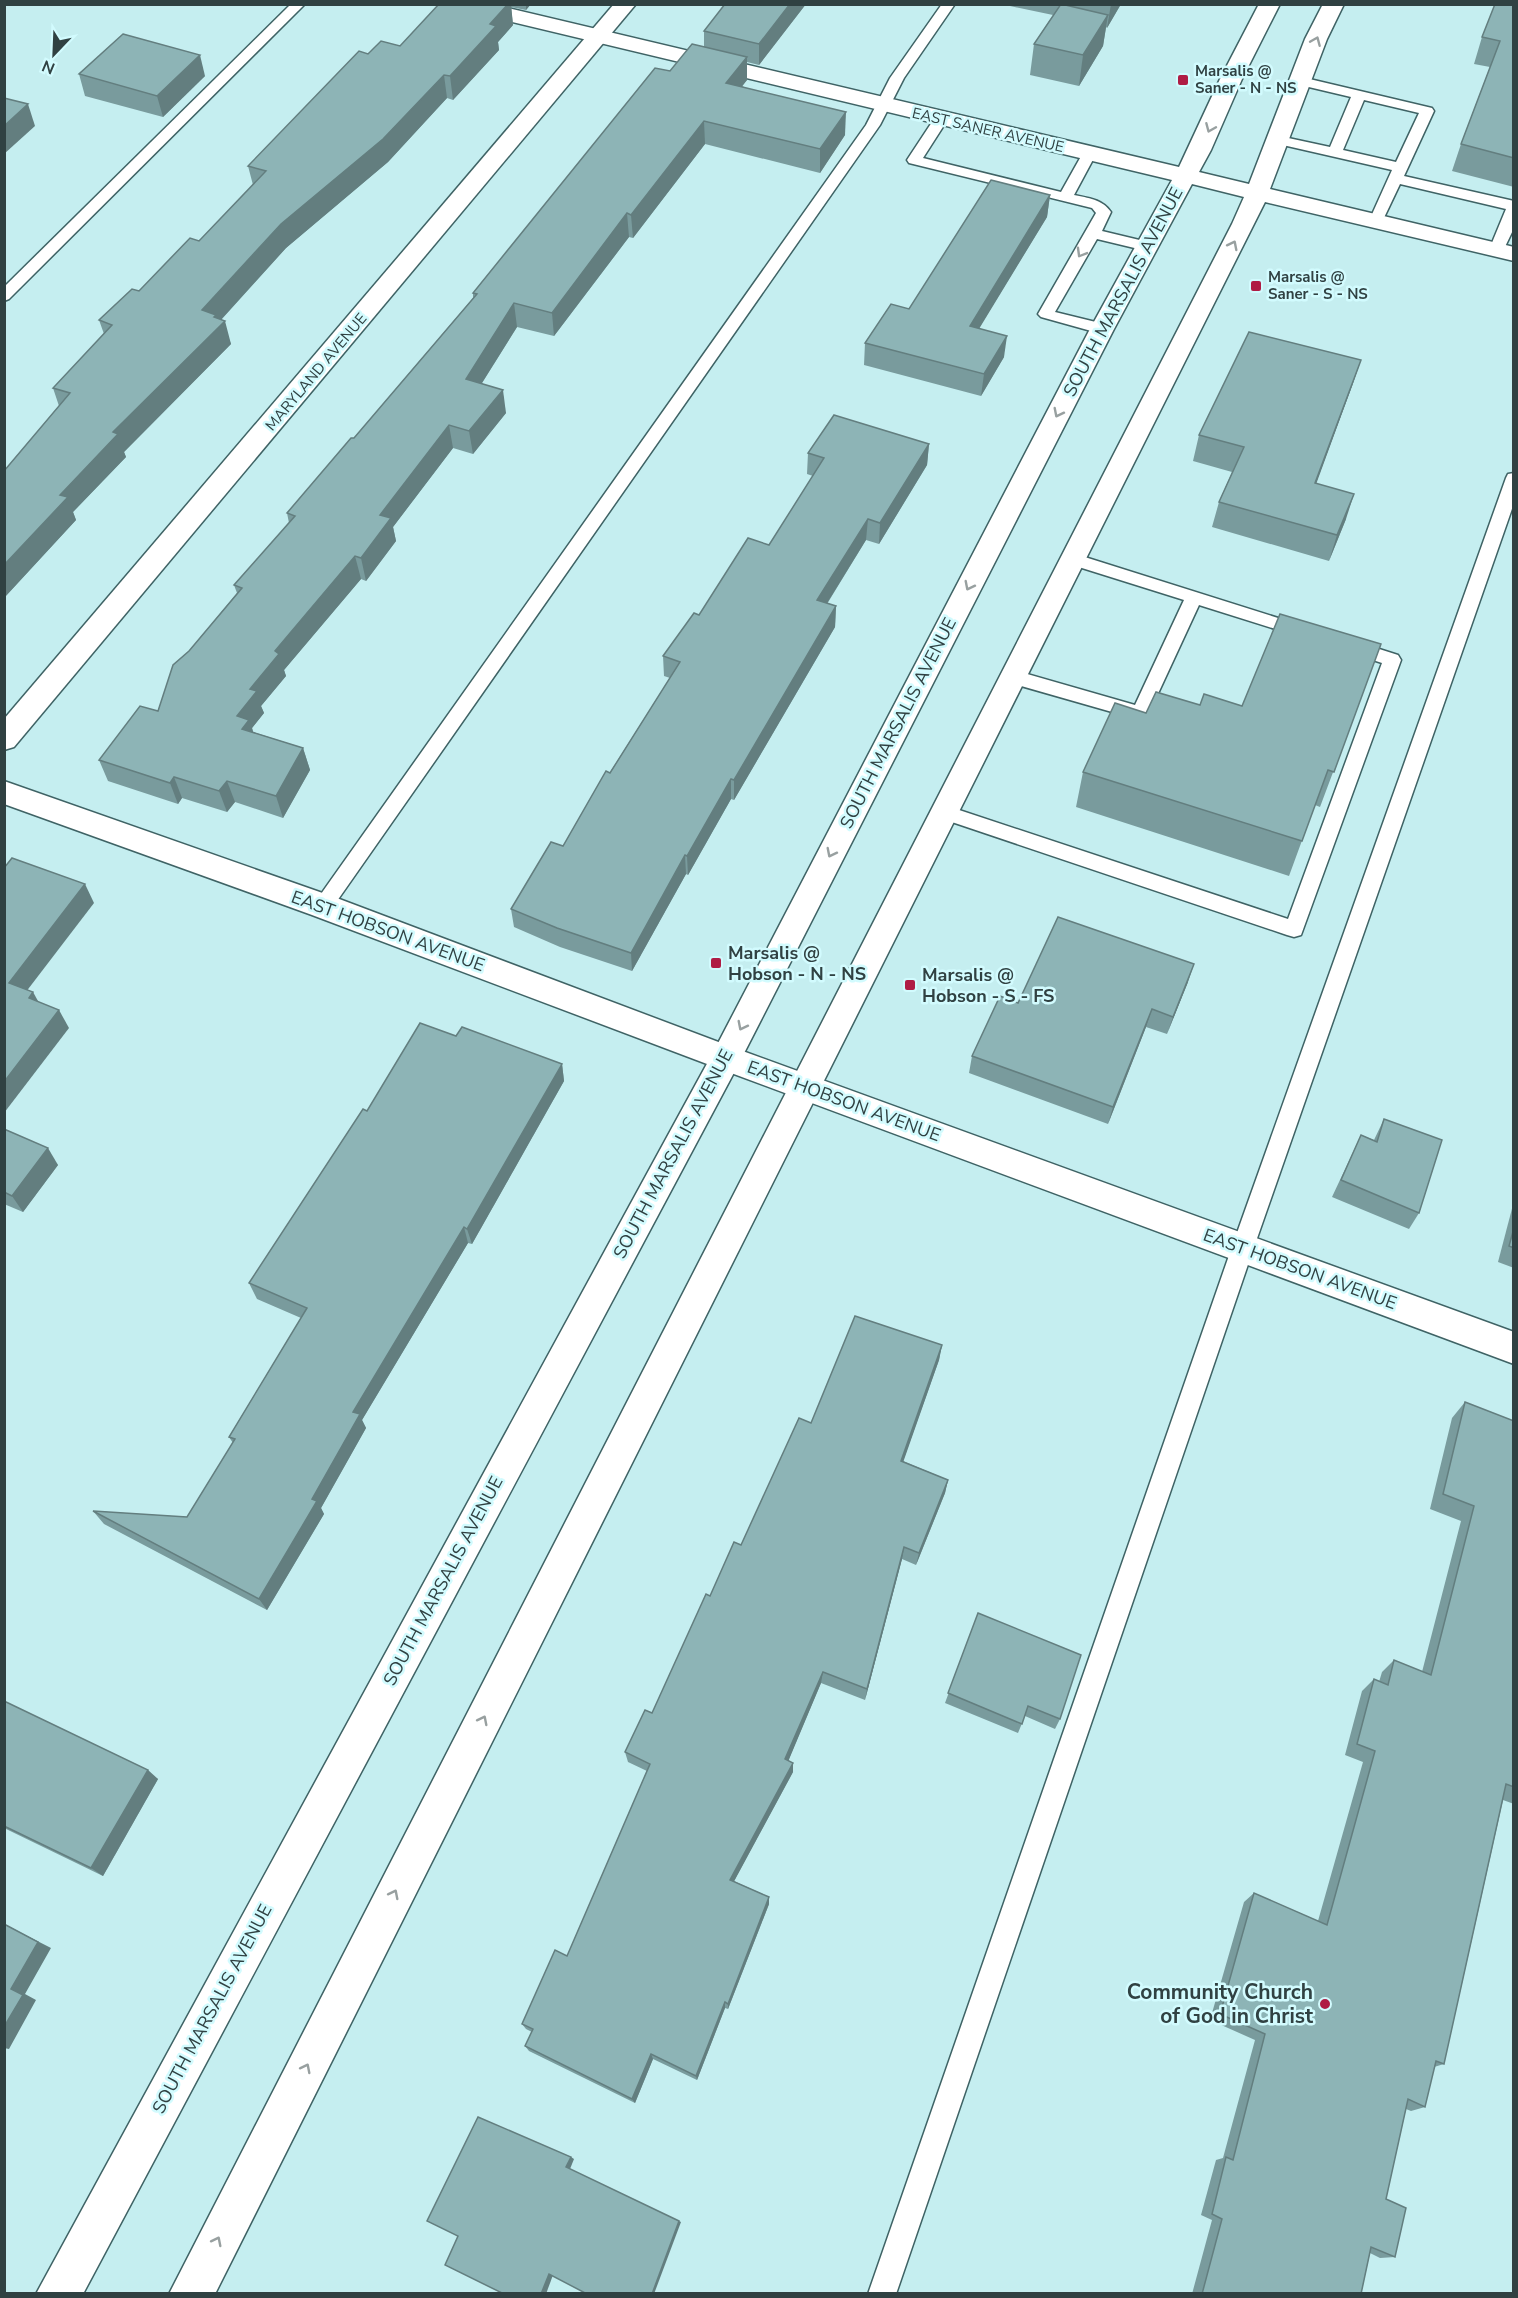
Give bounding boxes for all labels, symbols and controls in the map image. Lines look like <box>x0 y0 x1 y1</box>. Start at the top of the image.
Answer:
north arrow <box>24 24 84 84</box>
one-way arrow <box>1309 36 1321 47</box>
text: N <box>39 54 58 79</box>
place label: Marsalis @ Saner - N - NS <box>1195 61 1297 98</box>
marker: Marsalis @ Saner - N - NS <box>1176 73 1190 87</box>
street label: EAST SANER AVENUE <box>910 103 1066 157</box>
one-way arrow <box>1205 122 1217 133</box>
street label: SOUTH MARSALIS AVENUE <box>1058 183 1188 401</box>
one-way arrow <box>1225 241 1237 252</box>
one-way arrow <box>1077 247 1088 257</box>
place label: Marsalis @ Saner - S - NS <box>1268 267 1368 304</box>
marker: Marsalis @ Saner - S - NS <box>1249 279 1263 293</box>
street label: MARYLAND AVENUE <box>261 309 371 435</box>
one-way arrow <box>1054 407 1066 418</box>
one-way arrow <box>965 580 976 591</box>
street label: SOUTH MARSALIS AVENUE <box>834 613 962 833</box>
one-way arrow <box>827 847 838 857</box>
street label: EAST HOBSON AVENUE <box>288 885 488 977</box>
place label: Marsalis @ Hobson - N - NS <box>728 941 866 986</box>
marker: Marsalis @ Hobson - N - NS <box>709 956 723 970</box>
place label: Marsalis @ Hobson - S - FS <box>922 963 1054 1008</box>
marker: Marsalis @ Hobson - S - FS <box>903 978 917 992</box>
one-way arrow <box>738 1020 749 1031</box>
street label: SOUTH MARSALIS AVENUE <box>608 1045 738 1263</box>
street label: EAST HOBSON AVENUE <box>744 1055 944 1147</box>
street label: EAST HOBSON AVENUE <box>1200 1223 1400 1315</box>
street label: SOUTH MARSALIS AVENUE <box>378 1472 508 1690</box>
one-way arrow <box>475 1715 487 1726</box>
one-way arrow <box>387 1889 398 1900</box>
street label: SOUTH MARSALIS AVENUE <box>147 1900 277 2118</box>
place label: Community Church of God in Christ <box>1127 1978 1314 2030</box>
marker: Community Church of God in Christ <box>1318 1997 1332 2011</box>
one-way arrow <box>298 2063 310 2074</box>
one-way arrow <box>210 2237 222 2248</box>

